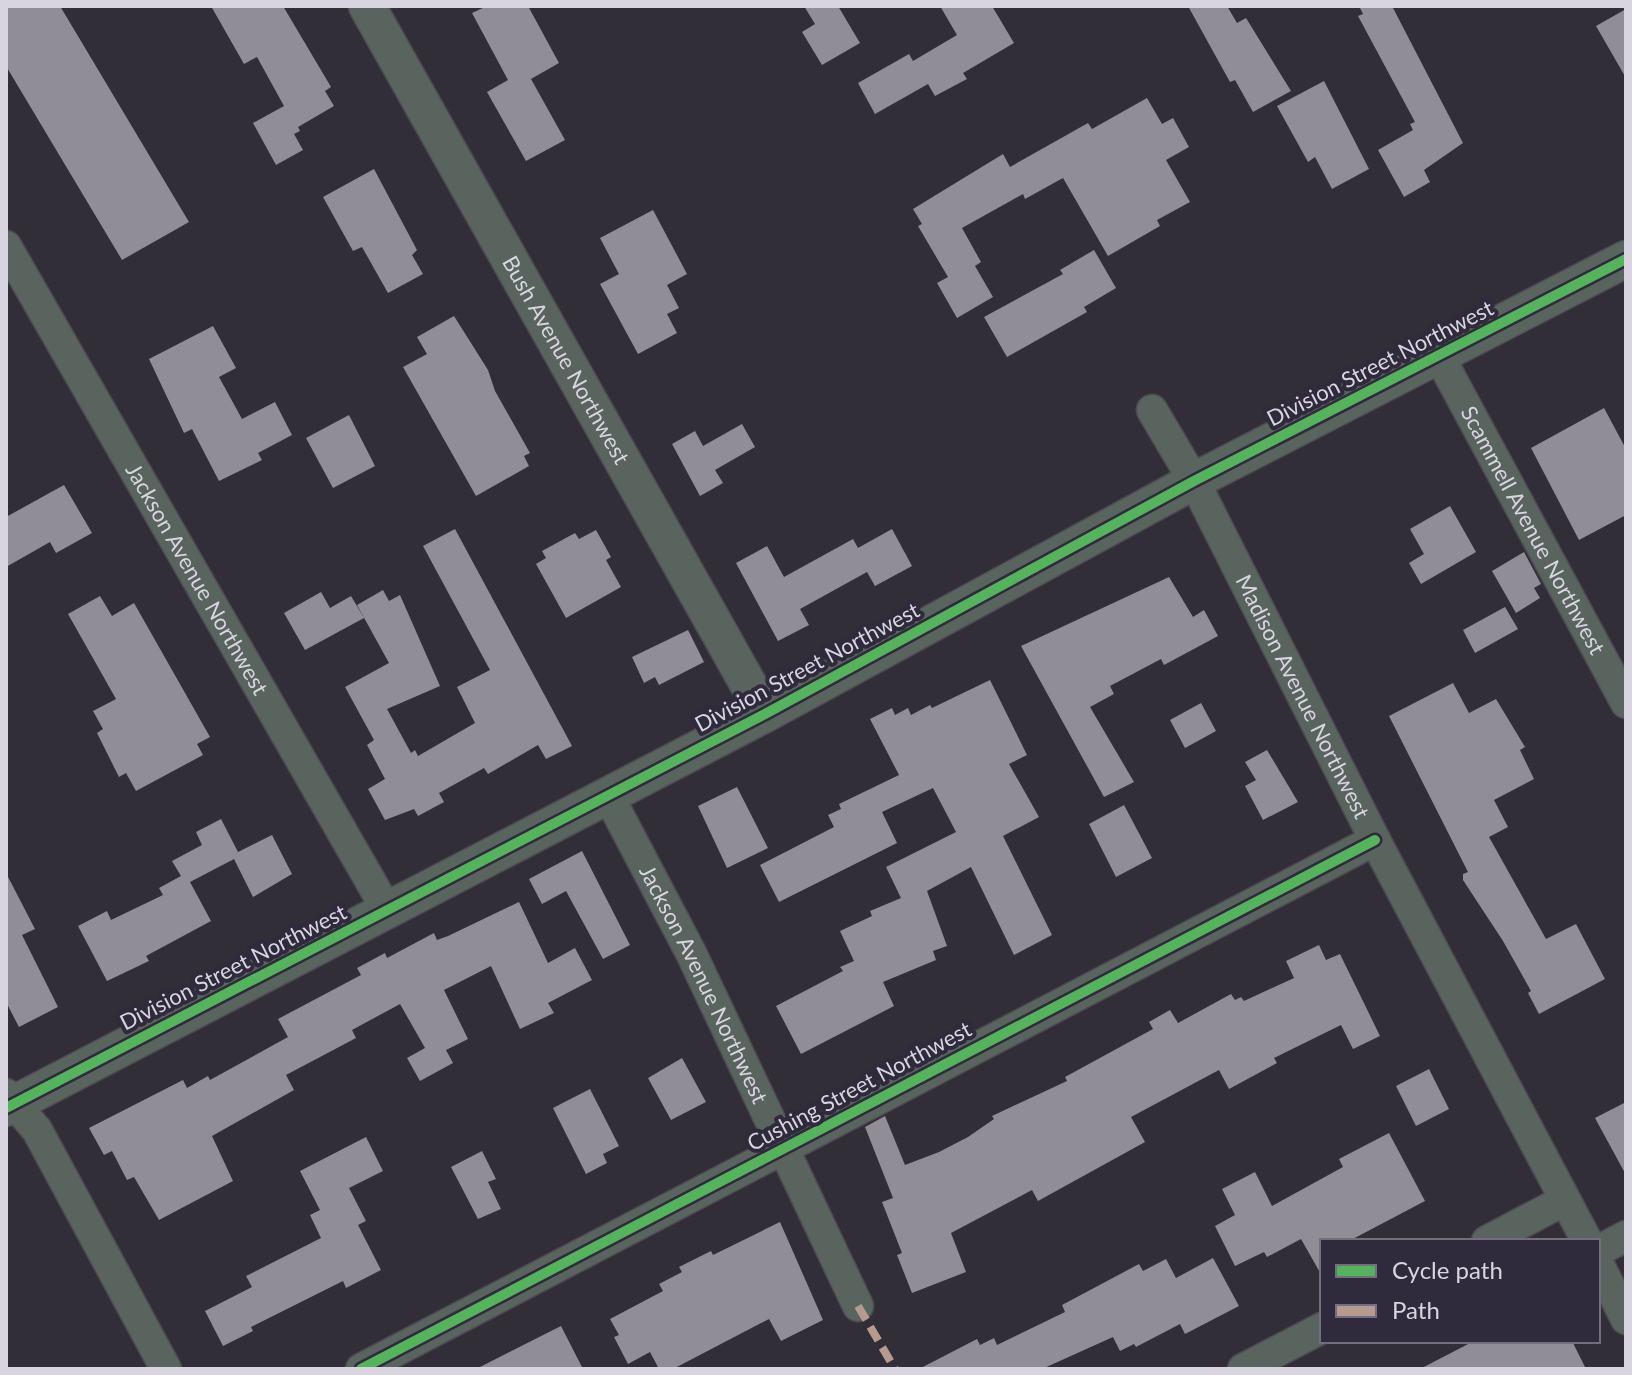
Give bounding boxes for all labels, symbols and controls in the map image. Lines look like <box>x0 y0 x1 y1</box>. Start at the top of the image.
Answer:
street label: Bush Avenue Northwest <box>497 251 636 469</box>
street label: Division Street Northwest <box>1262 294 1498 431</box>
street label: Scammell Avenue Northwest <box>1455 401 1611 659</box>
street label: Jackson Avenue Northwest <box>121 458 275 699</box>
street label: Madison Avenue Northwest <box>1230 570 1376 823</box>
street label: Division Street Northwest <box>690 596 924 737</box>
street label: Jackson Avenue Northwest <box>634 860 774 1108</box>
street label: Division Street Northwest <box>115 898 351 1035</box>
street label: Cushing Street Northwest <box>742 1015 976 1156</box>
legend <box>1320 1239 1600 1343</box>
text: Cycle path <box>1392 1255 1503 1284</box>
text: Path <box>1392 1295 1440 1324</box>

